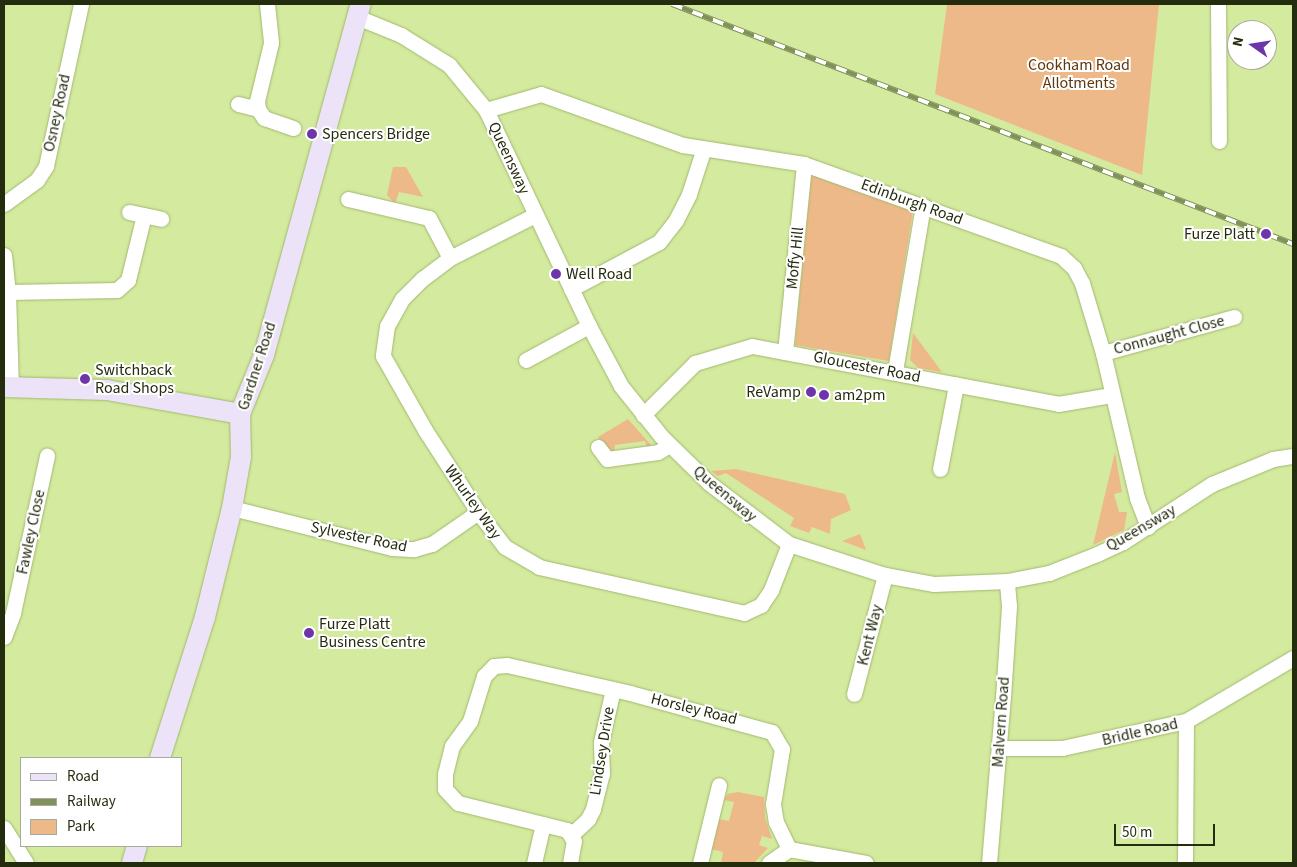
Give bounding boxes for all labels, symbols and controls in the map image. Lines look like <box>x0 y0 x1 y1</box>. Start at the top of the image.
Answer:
north arrow <box>1227 20 1277 70</box>
text: N <box>1228 35 1249 49</box>
park label: Cookham Road Allotments <box>1028 55 1130 93</box>
street label: Osney Road <box>39 72 75 154</box>
street label: Queensway <box>484 119 534 197</box>
place label: Spencers Bridge <box>322 124 430 144</box>
marker: Spencers Bridge <box>306 128 318 140</box>
street label: Edinburgh Road <box>858 175 966 229</box>
place label: Furze Platt <box>1184 224 1255 244</box>
street label: Moffy Hill <box>782 226 808 290</box>
marker: Furze Platt <box>1259 227 1273 241</box>
place label: Well Road <box>566 264 632 284</box>
marker: Well Road <box>550 268 562 280</box>
street label: Connaught Close <box>1111 311 1227 359</box>
street label: Gardner Road <box>234 319 280 413</box>
street label: Gloucester Road <box>812 347 922 387</box>
place label: Switchback Road Shops <box>95 360 174 398</box>
marker: Switchback Road Shops <box>79 373 91 385</box>
place label: ReVamp <box>746 382 801 402</box>
place label: am2pm <box>834 385 885 405</box>
marker: ReVamp <box>805 386 817 398</box>
marker: am2pm <box>818 389 830 401</box>
street label: Whurley Way <box>440 461 506 543</box>
street label: Queensway <box>689 462 761 526</box>
street label: Fawley Close <box>13 488 49 576</box>
street label: Queensway <box>1103 500 1179 556</box>
street label: Sylvester Road <box>309 517 409 557</box>
street label: Kent Way <box>853 602 887 668</box>
place label: Furze Platt Business Centre <box>319 614 426 652</box>
marker: Furze Platt Business Centre <box>303 627 315 639</box>
street label: Malvern Road <box>988 676 1014 768</box>
street label: Horsley Road <box>649 689 739 729</box>
street label: Lindsey Drive <box>586 705 618 797</box>
street label: Bridle Road <box>1100 714 1180 750</box>
legend <box>20 757 182 847</box>
text: Road <box>67 766 99 787</box>
text: Railway <box>67 791 116 812</box>
scale bar <box>1117 814 1218 846</box>
text: Park <box>67 816 95 837</box>
text: 50 m <box>1122 822 1152 843</box>

